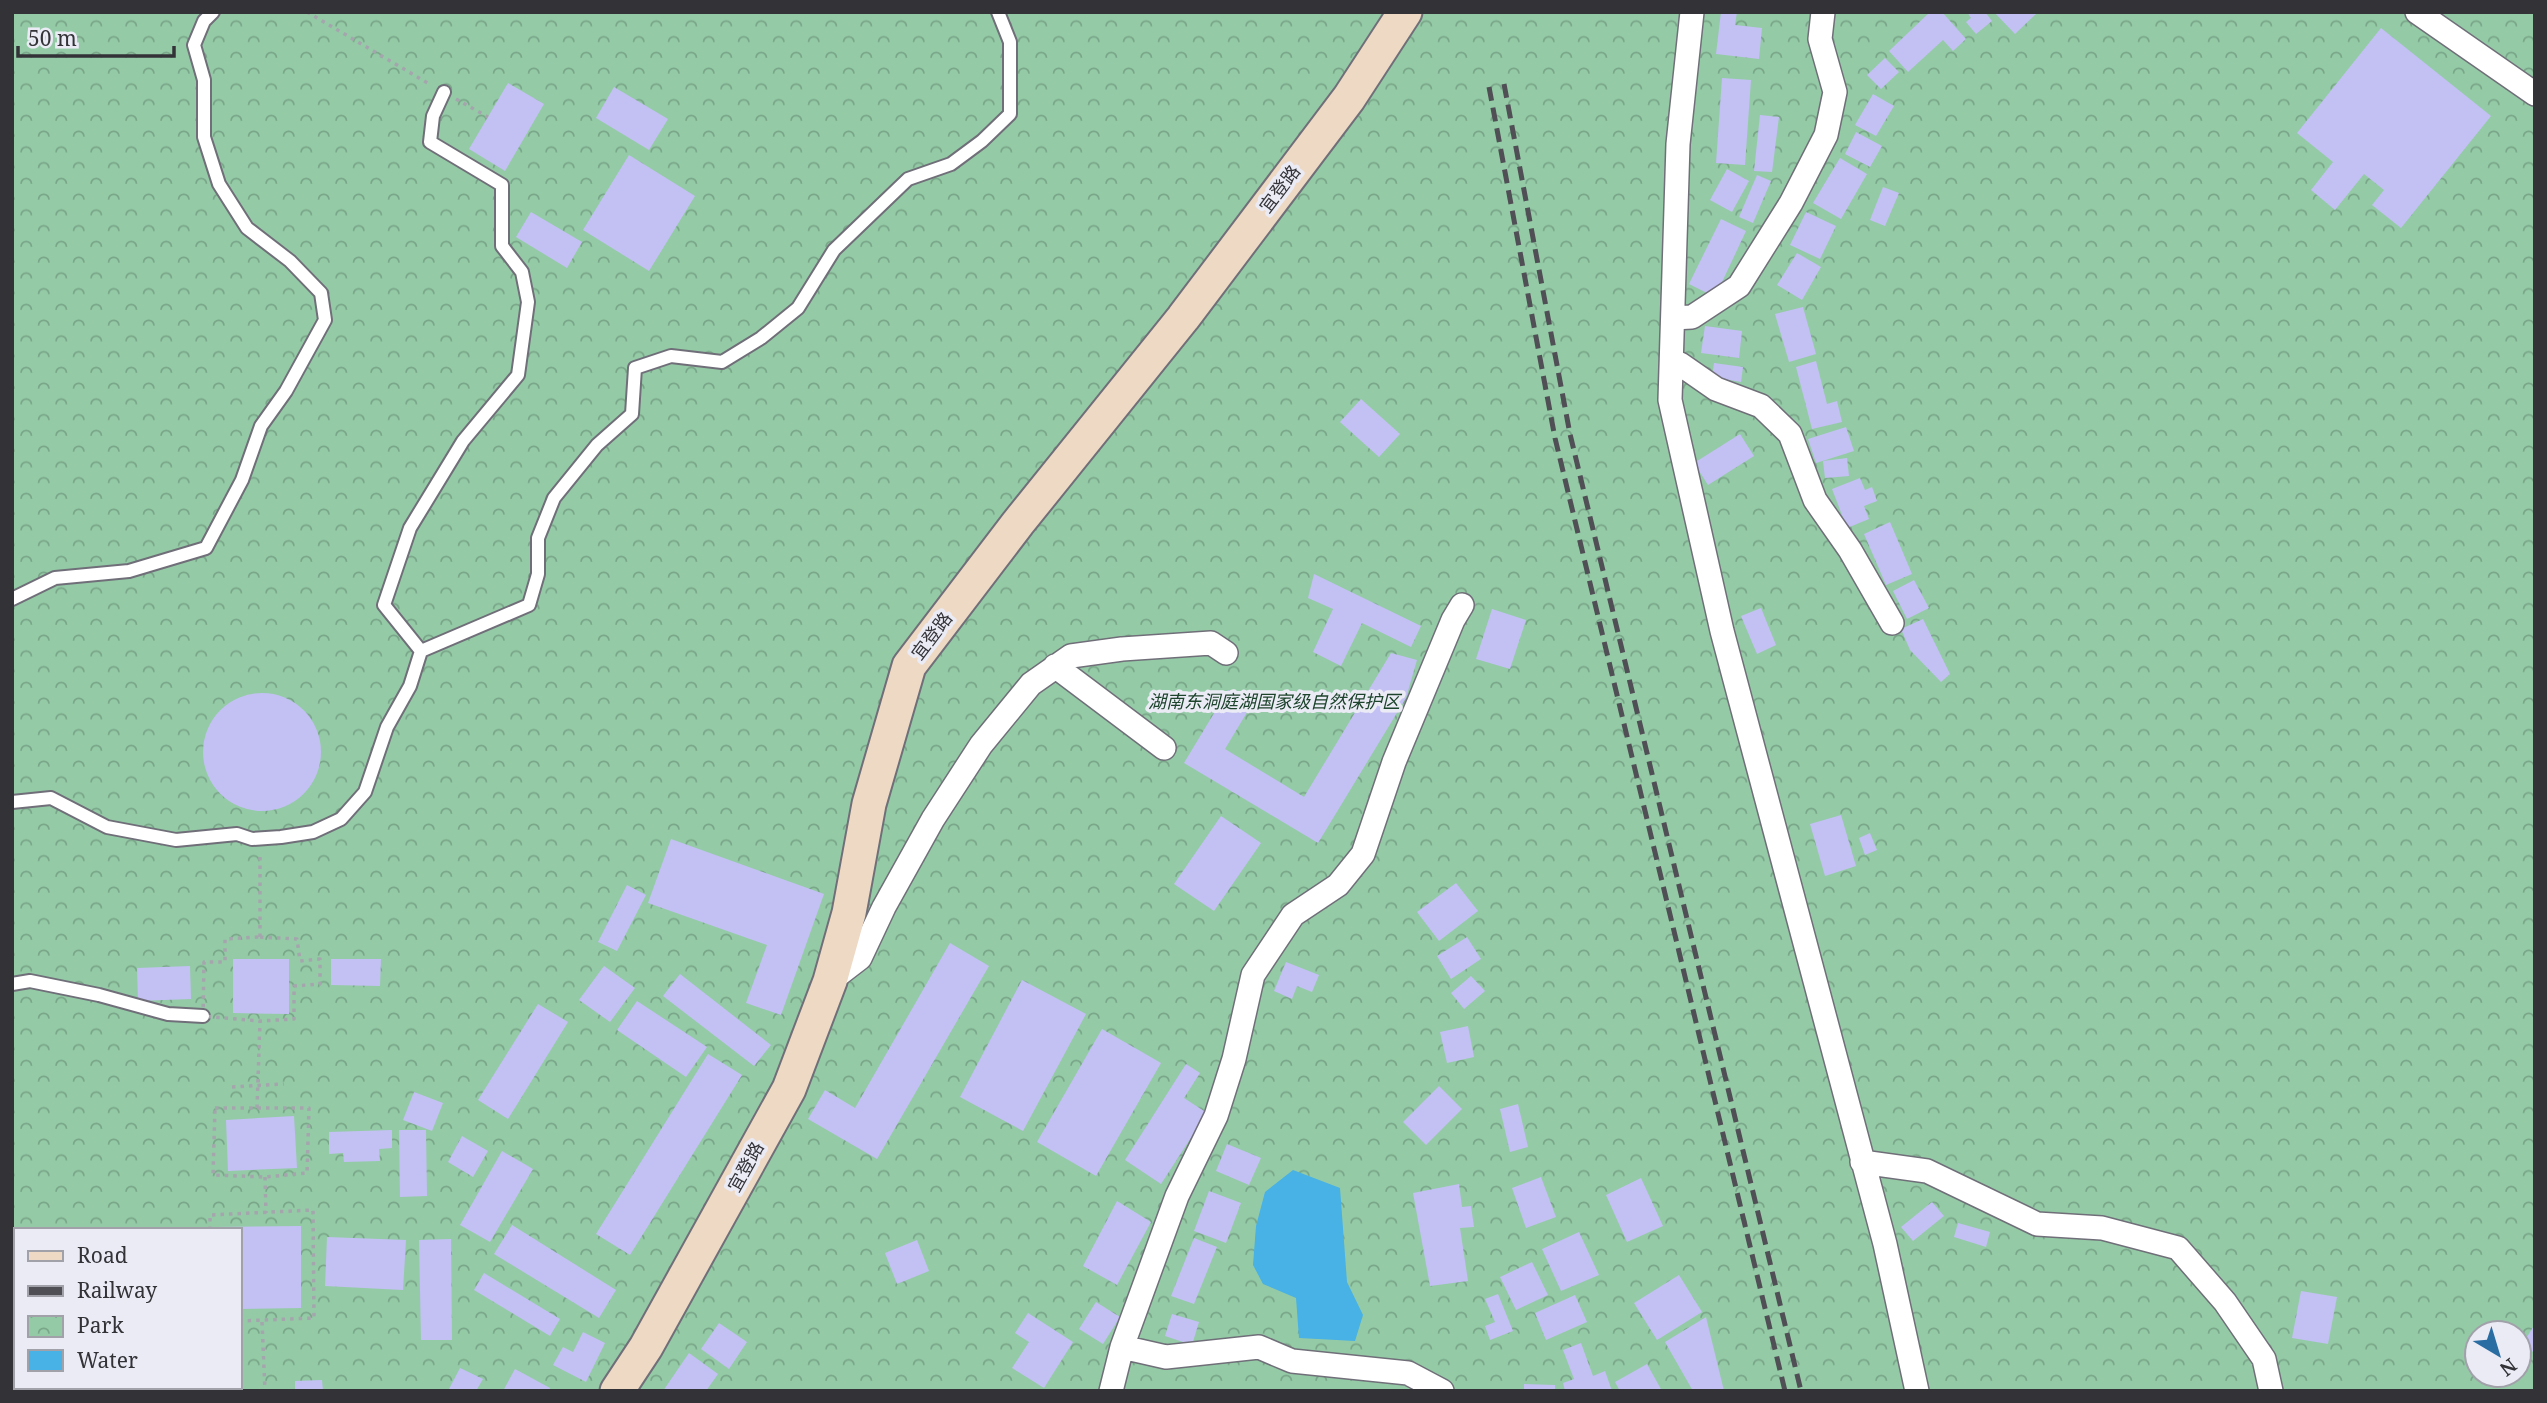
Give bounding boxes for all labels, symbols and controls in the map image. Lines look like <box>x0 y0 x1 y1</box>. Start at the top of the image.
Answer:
scale bar <box>18 14 173 58</box>
text: 50 m <box>28 24 77 52</box>
street label: 宜登路 <box>1253 160 1305 217</box>
street label: 宜登路 <box>905 607 957 664</box>
park label: 湖南东洞庭湖国家级自然保护区 <box>1148 689 1403 713</box>
street label: 宜登路 <box>722 1137 769 1196</box>
legend <box>14 1228 242 1389</box>
text: Road <box>77 1241 128 1269</box>
text: Railway <box>77 1276 157 1304</box>
text: Park <box>77 1311 124 1339</box>
north arrow <box>2463 1319 2533 1389</box>
text: Water <box>77 1346 138 1374</box>
text: N <box>2495 1353 2522 1382</box>

